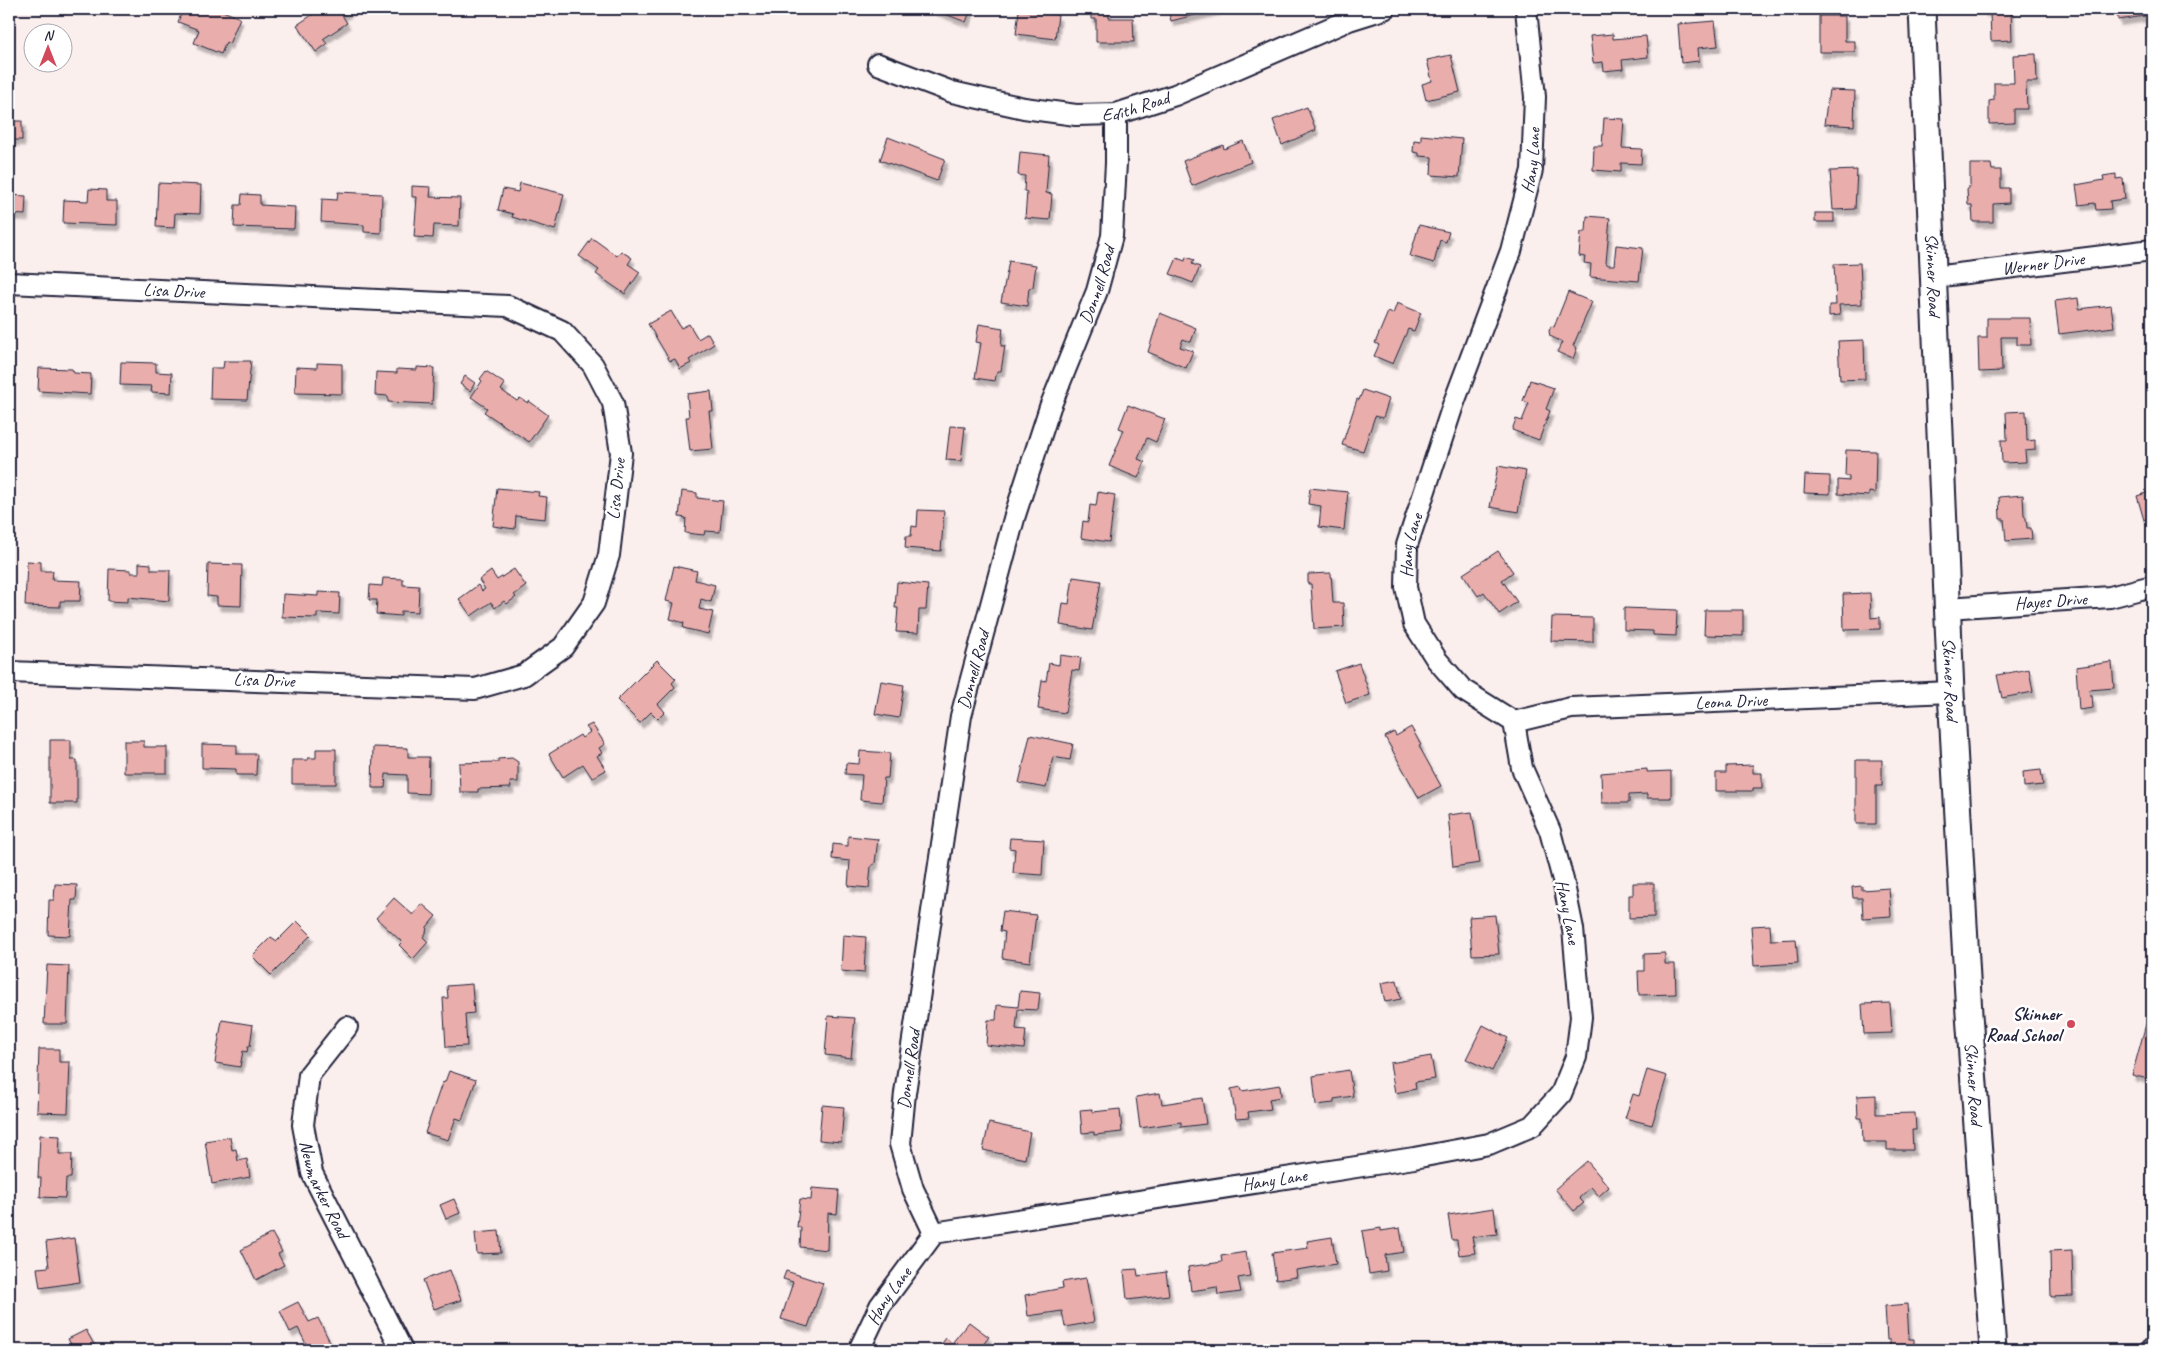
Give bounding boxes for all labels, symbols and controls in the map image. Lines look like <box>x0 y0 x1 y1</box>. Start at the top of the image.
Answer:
north arrow <box>22 22 72 72</box>
text: N <box>44 27 55 44</box>
street label: Edith Road <box>1102 86 1175 125</box>
street label: Hany Lane <box>1516 126 1545 195</box>
street label: Skinner Road <box>1921 233 1946 320</box>
street label: Donnell Road <box>1074 241 1121 327</box>
street label: Werner Drive <box>2001 247 2087 279</box>
street label: Lisa Drive <box>143 278 206 303</box>
street label: Lisa Drive <box>602 456 630 520</box>
street label: Hany Lane <box>1395 509 1428 578</box>
street label: Hayes Drive <box>2014 588 2089 614</box>
street label: Donnell Road <box>952 625 995 711</box>
street label: Skinner Road <box>1938 638 1964 724</box>
street label: Lisa Drive <box>233 668 296 692</box>
street label: Leona Drive <box>1695 689 1769 714</box>
street label: Hany Lane <box>1551 878 1585 947</box>
place label: Skinner Road School <box>1986 1003 2065 1046</box>
marker: Skinner Road School <box>2065 1018 2077 1030</box>
street label: Donnell Road <box>892 1025 926 1110</box>
street label: Skinner Road <box>1960 1042 1988 1129</box>
street label: Newmarker Road <box>295 1139 356 1245</box>
street label: Hany Lane <box>1240 1164 1309 1196</box>
street label: Hany Lane <box>862 1262 917 1328</box>

